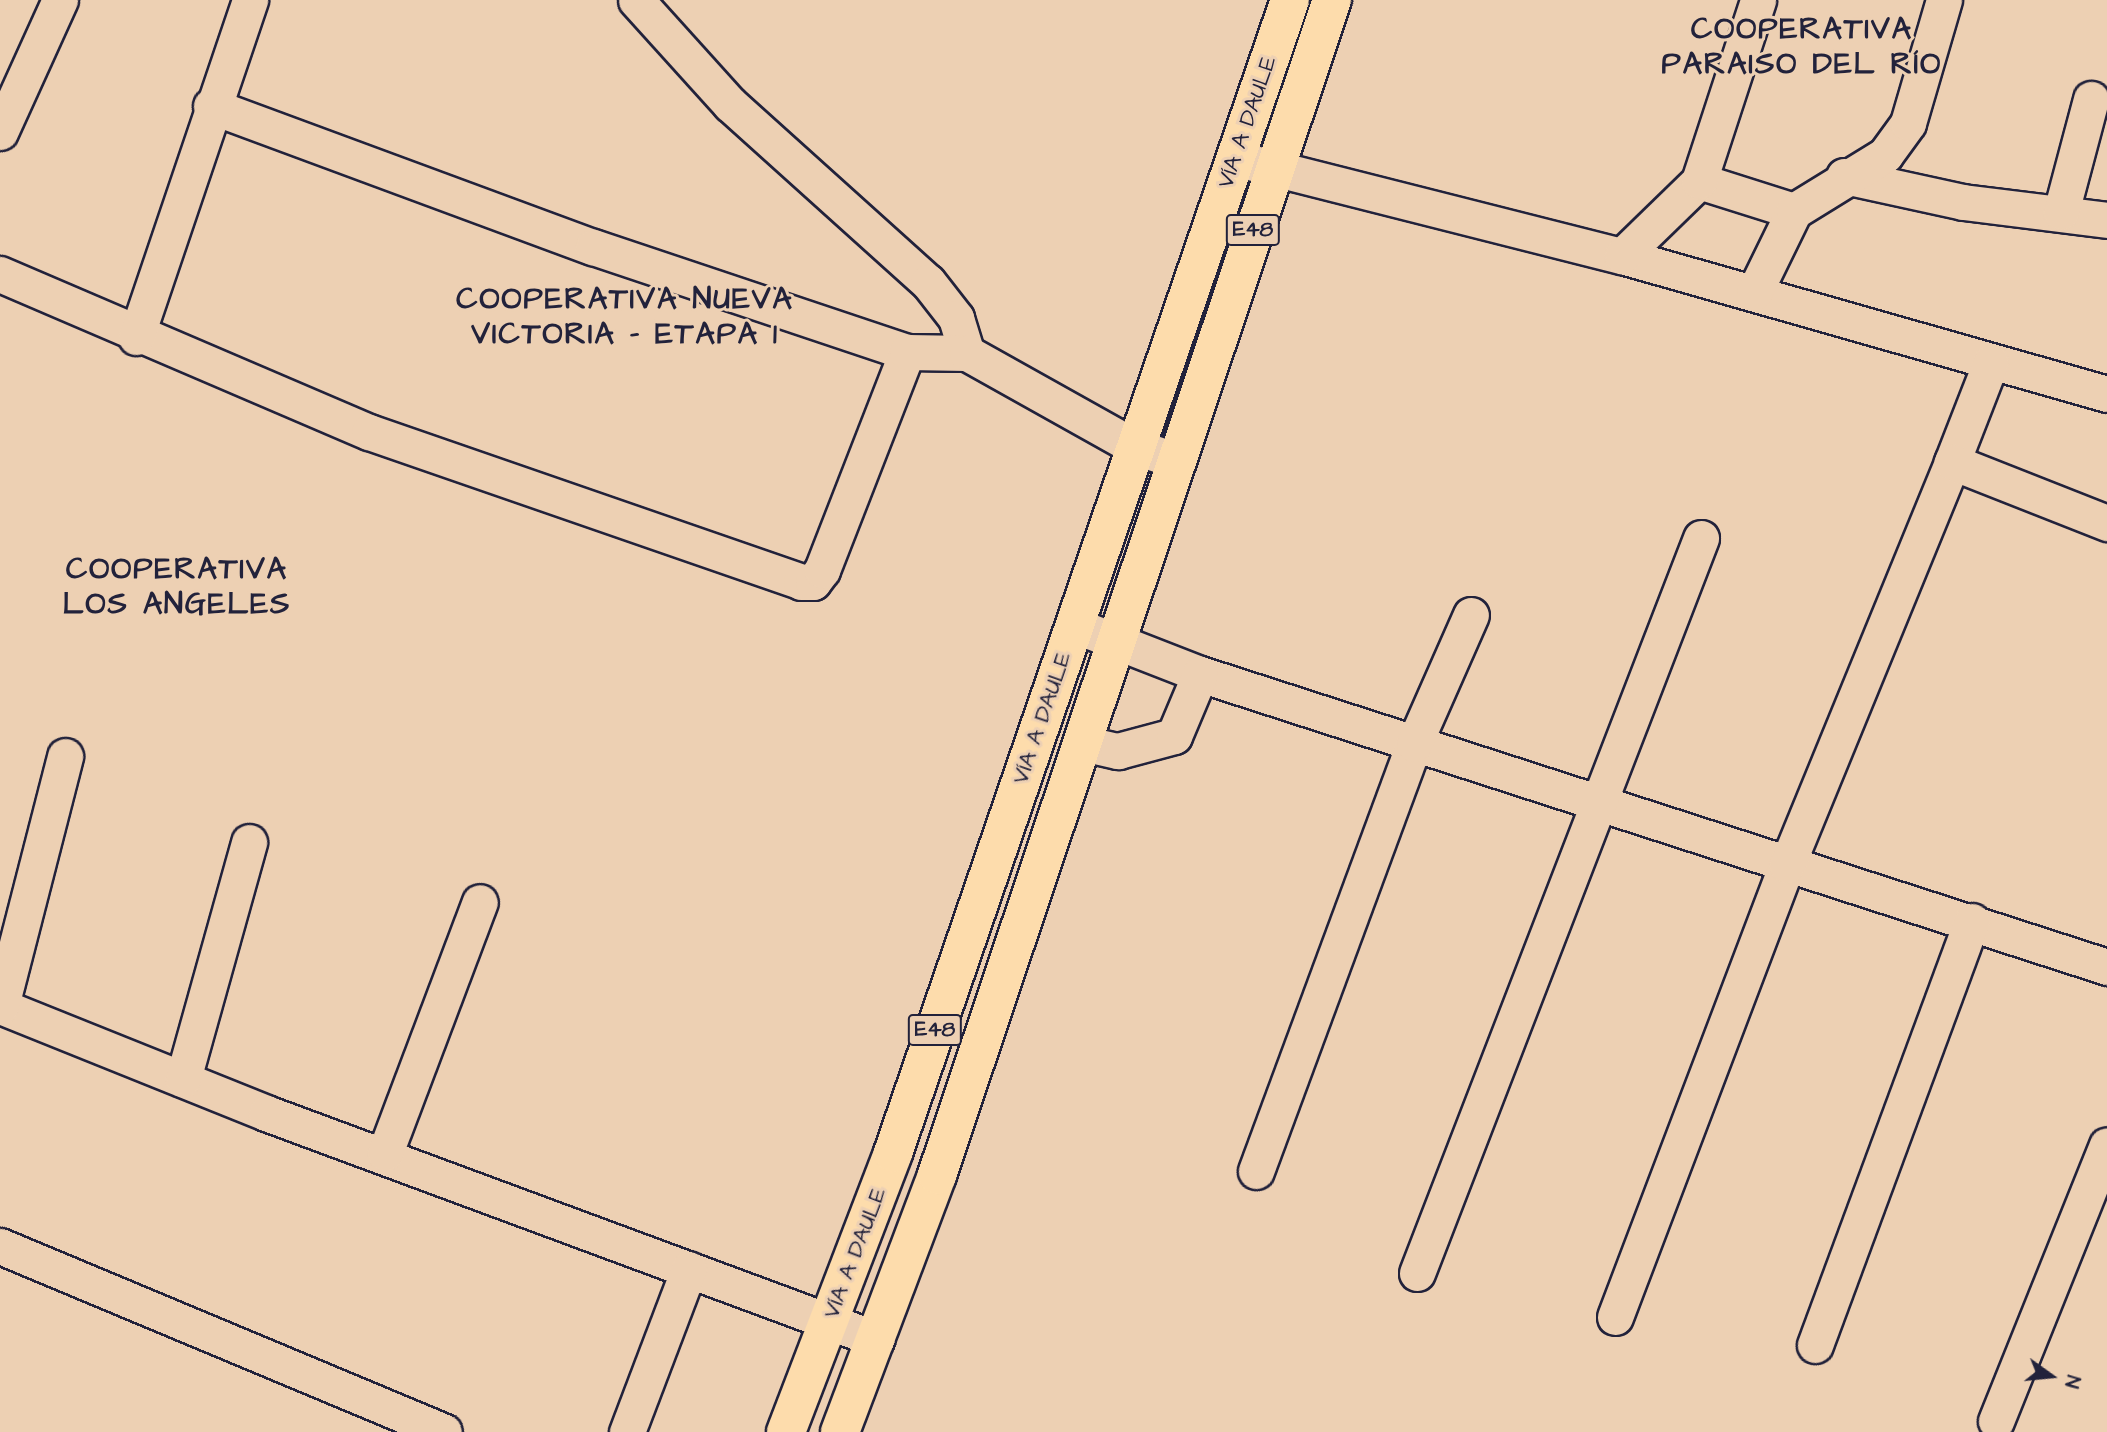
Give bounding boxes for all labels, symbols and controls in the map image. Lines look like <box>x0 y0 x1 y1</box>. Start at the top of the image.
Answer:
district label: COOPERATIVA PARAISO DEL RÍO <box>1663 11 1941 82</box>
street label: VÍA A DAULE <box>1212 52 1282 192</box>
road number: E48 <box>1225 212 1281 247</box>
district label: COOPERATIVA NUEVA VICTORIA - ETAPA 1 <box>458 281 792 352</box>
district label: COOPERATIVA LOS ANGELES <box>64 551 290 622</box>
street label: VÍA A DAULE <box>1007 648 1077 788</box>
road number: E48 <box>907 1012 963 1048</box>
street label: VÍA A DAULE <box>817 1184 893 1322</box>
north arrow <box>2016 1341 2086 1411</box>
text: N <box>2057 1372 2086 1391</box>

